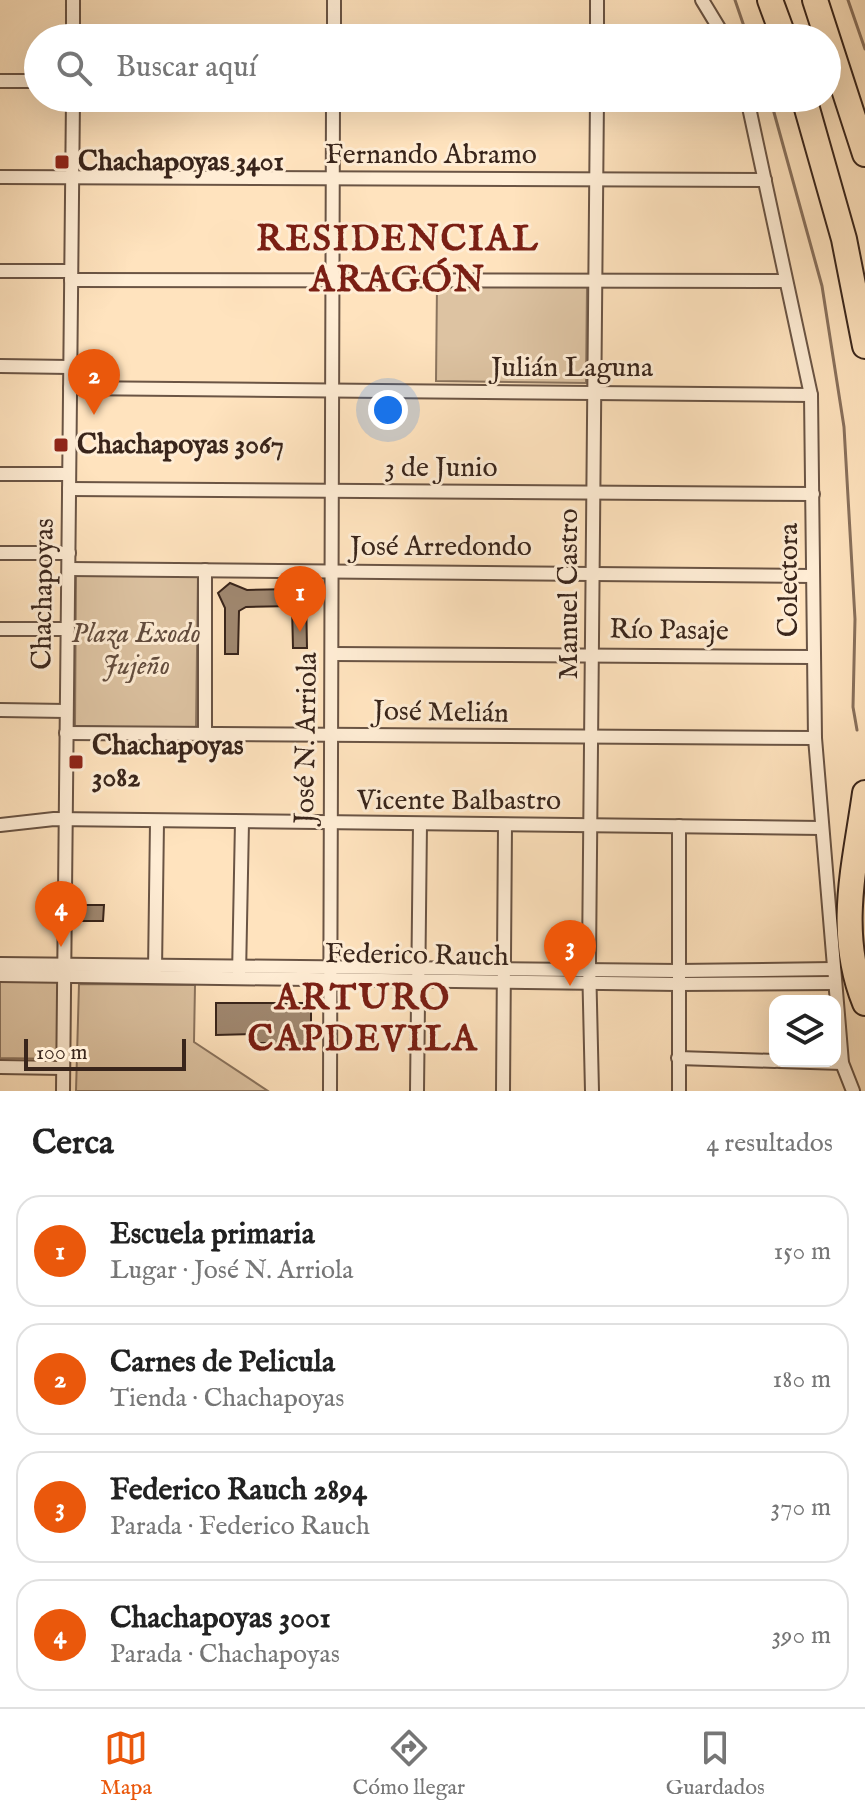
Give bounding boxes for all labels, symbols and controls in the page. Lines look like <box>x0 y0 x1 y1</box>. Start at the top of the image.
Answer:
search box <box>24 24 841 112</box>
icon: search <box>52 46 96 90</box>
text: Buscar aquí <box>116 49 257 87</box>
street label: Fernando Abramo <box>325 138 537 173</box>
place label: Chachapoyas 3401 <box>78 145 284 180</box>
marker: Chachapoyas 3401 <box>53 153 71 171</box>
district label: RESIDENCIAL ARAGÓN <box>256 217 540 304</box>
pin: 2 <box>68 349 120 415</box>
street label: Julián Laguna <box>488 351 654 386</box>
your location <box>368 390 408 430</box>
place label: Chachapoyas 3067 <box>77 428 284 463</box>
marker: Chachapoyas 3067 <box>52 436 70 454</box>
street label: 3 de Junio <box>384 451 498 486</box>
street label: Manuel Castro <box>552 508 587 680</box>
street label: Chachapoyas <box>25 518 63 670</box>
street label: Colectora <box>772 522 807 637</box>
street label: José Arredondo <box>347 530 532 565</box>
pin: 1 <box>274 566 326 632</box>
street label: Río Pasaje <box>609 612 729 650</box>
park label: Plaza Exodo Jujeño <box>71 617 201 684</box>
street label: José N. Arriola <box>288 651 326 827</box>
street label: José Melián <box>370 694 509 732</box>
place label: Chachapoyas 3082 <box>92 729 244 796</box>
marker: Chachapoyas 3082 <box>67 753 85 771</box>
street label: Vicente Balbastro <box>356 784 561 819</box>
pin: 4 <box>35 881 87 947</box>
pin: 3 <box>544 920 596 986</box>
street label: Federico Rauch <box>325 937 509 975</box>
district label: ARTURO CAPDEVILA <box>248 976 478 1063</box>
map controls <box>769 995 841 1067</box>
button: layers <box>769 995 841 1067</box>
scale bar <box>24 1035 186 1071</box>
text: 100 m <box>36 1039 88 1067</box>
text: Cerca <box>32 1122 114 1165</box>
text: 4 resultados <box>706 1127 833 1160</box>
text: Escuela primaria <box>110 1216 315 1254</box>
text: 1 <box>55 1235 65 1268</box>
text: 150 m <box>773 1235 831 1268</box>
text: Lugar · José N. Arriola <box>110 1254 353 1287</box>
text: Carnes de Pelicula <box>110 1344 335 1382</box>
text: 2 <box>54 1363 66 1396</box>
text: 180 m <box>773 1363 831 1396</box>
text: Tienda · Chachapoyas <box>110 1382 344 1415</box>
text: Federico Rauch 2894 <box>110 1472 367 1510</box>
text: 3 <box>55 1491 65 1524</box>
text: 370 m <box>771 1491 831 1524</box>
text: Parada · Federico Rauch <box>110 1510 370 1543</box>
text: Chachapoyas 3001 <box>110 1600 331 1638</box>
text: 4 <box>54 1619 66 1652</box>
text: 390 m <box>771 1619 831 1652</box>
text: Parada · Chachapoyas <box>110 1638 340 1671</box>
tab: Mapa <box>100 1726 152 1802</box>
tab: Cómo llegar <box>352 1726 465 1802</box>
tab: Guardados <box>666 1726 765 1802</box>

